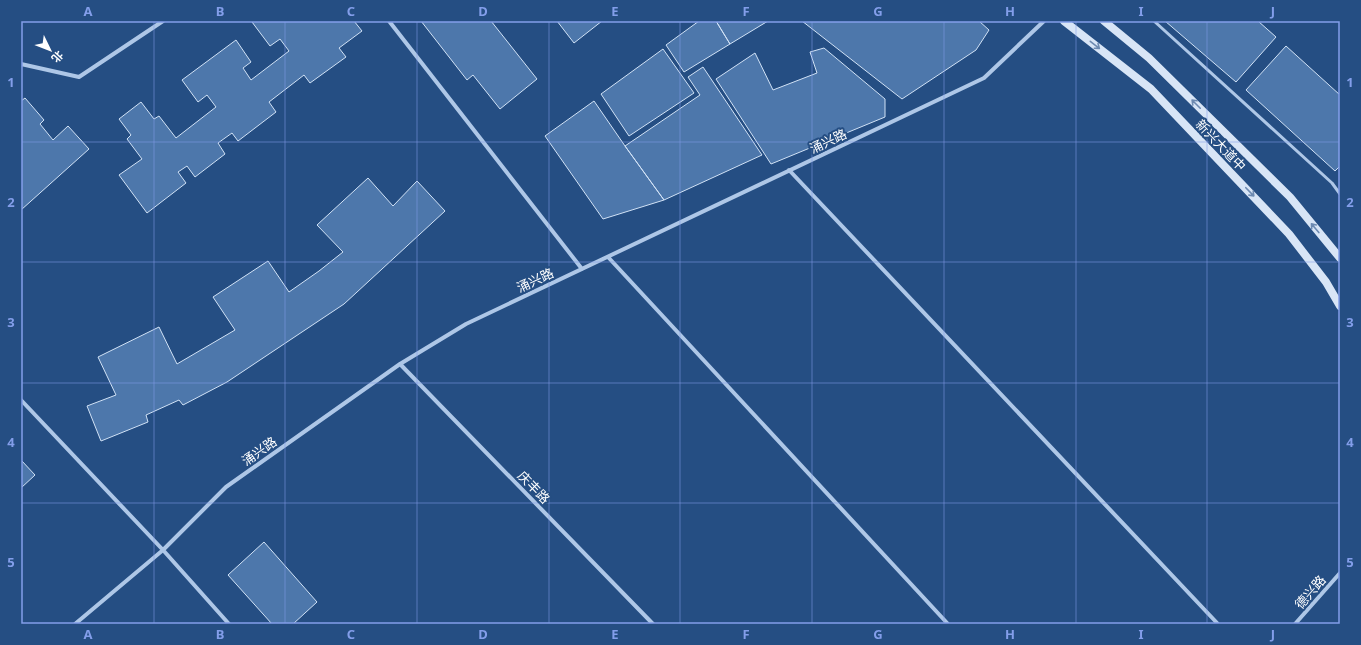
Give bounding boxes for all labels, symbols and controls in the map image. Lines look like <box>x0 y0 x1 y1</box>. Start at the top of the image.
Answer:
text: A <box>84 2 93 20</box>
text: B <box>216 2 224 20</box>
text: C <box>347 2 355 20</box>
text: D <box>478 2 488 20</box>
text: E <box>611 2 619 20</box>
text: F <box>742 2 750 20</box>
text: G <box>873 2 883 20</box>
text: H <box>1005 2 1015 20</box>
text: I <box>1138 2 1144 20</box>
text: J <box>1270 2 1275 20</box>
north arrow <box>30 30 70 70</box>
one-way arrow <box>1089 41 1100 49</box>
text: 北 <box>48 48 67 66</box>
text: 1 <box>7 73 15 91</box>
text: 1 <box>1346 73 1354 91</box>
one-way arrow <box>1191 99 1201 109</box>
street label: 新兴大道中 <box>1192 115 1250 175</box>
street label: 涌兴路 <box>807 125 849 157</box>
one-way arrow <box>1245 187 1254 197</box>
text: 2 <box>7 193 15 211</box>
text: 2 <box>1346 193 1354 211</box>
one-way arrow <box>1311 222 1320 233</box>
street label: 涌兴路 <box>514 264 556 296</box>
text: 3 <box>7 313 15 331</box>
text: 3 <box>1346 313 1354 331</box>
street label: 涌兴路 <box>238 432 280 470</box>
text: 4 <box>7 433 15 451</box>
text: 4 <box>1346 433 1354 451</box>
street label: 庆丰路 <box>514 467 554 507</box>
text: 5 <box>7 553 15 571</box>
text: 5 <box>1346 553 1354 571</box>
street label: 德兴路 <box>1290 571 1330 613</box>
text: A <box>84 625 93 643</box>
text: B <box>216 625 224 643</box>
text: C <box>347 625 355 643</box>
text: D <box>478 625 488 643</box>
text: E <box>611 625 619 643</box>
text: F <box>742 625 750 643</box>
text: G <box>873 625 883 643</box>
text: H <box>1005 625 1015 643</box>
text: I <box>1138 625 1144 643</box>
text: J <box>1270 625 1275 643</box>

